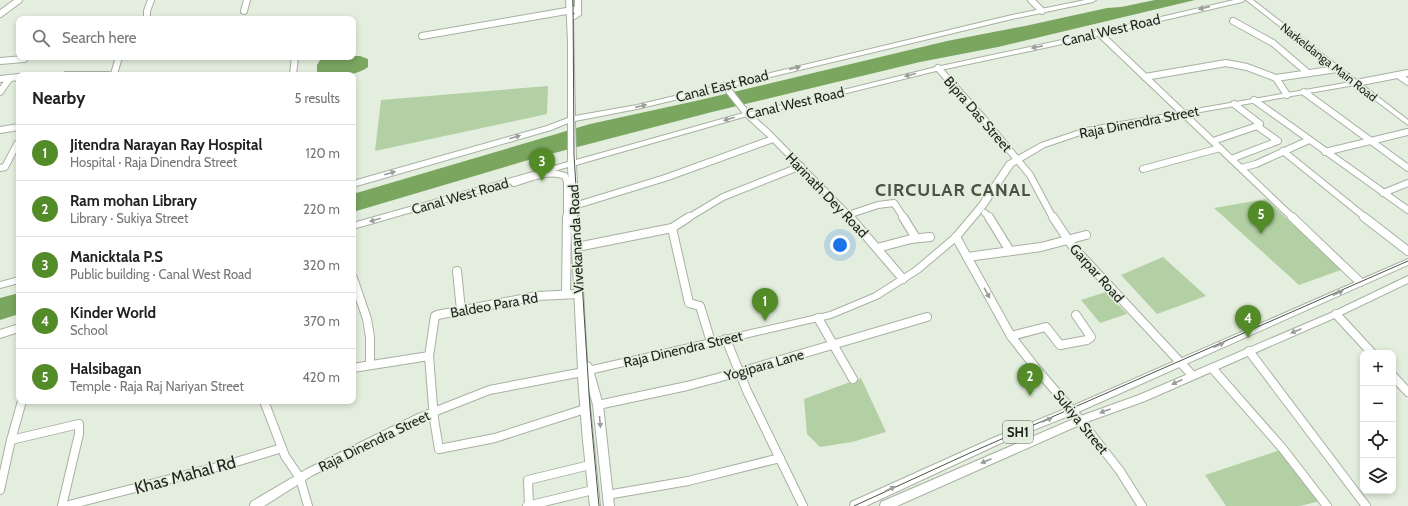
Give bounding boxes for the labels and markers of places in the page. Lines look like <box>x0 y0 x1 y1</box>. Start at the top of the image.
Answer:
pin: 3 <box>529 148 555 181</box>
pin: 5 <box>1248 201 1274 234</box>
pin: 1 <box>752 288 778 321</box>
pin: 4 <box>1235 305 1261 338</box>
pin: 2 <box>1017 363 1043 396</box>

